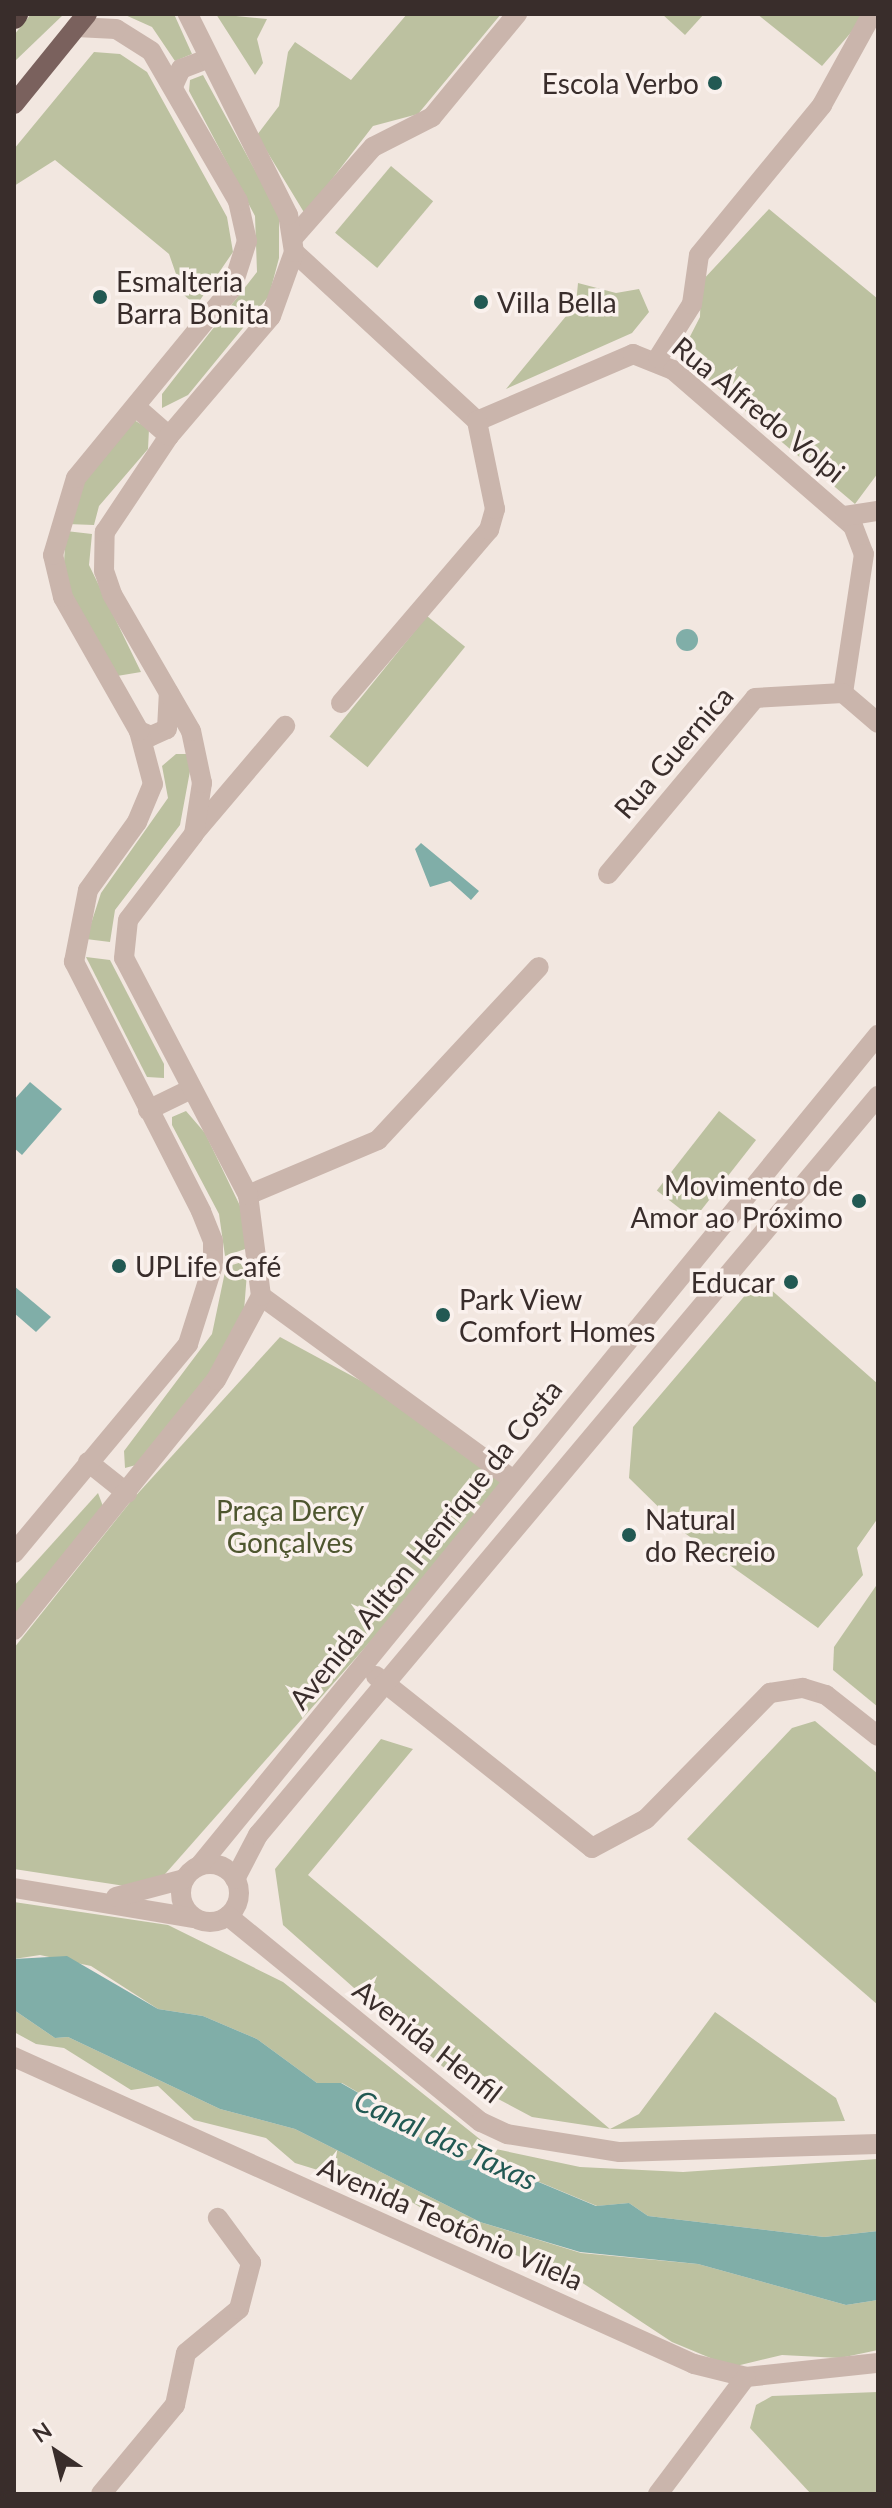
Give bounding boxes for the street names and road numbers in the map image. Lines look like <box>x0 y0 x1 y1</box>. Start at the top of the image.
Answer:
street label: Rua Alfredo Volpi <box>665 329 853 489</box>
street label: Rua Guernica <box>606 679 740 825</box>
street label: Avenida Ailton Henrique da Costa <box>281 1372 569 1716</box>
street label: Avenida Henfil <box>347 1972 509 2110</box>
street label: Avenida Teotônio Vilela <box>313 2149 589 2297</box>

